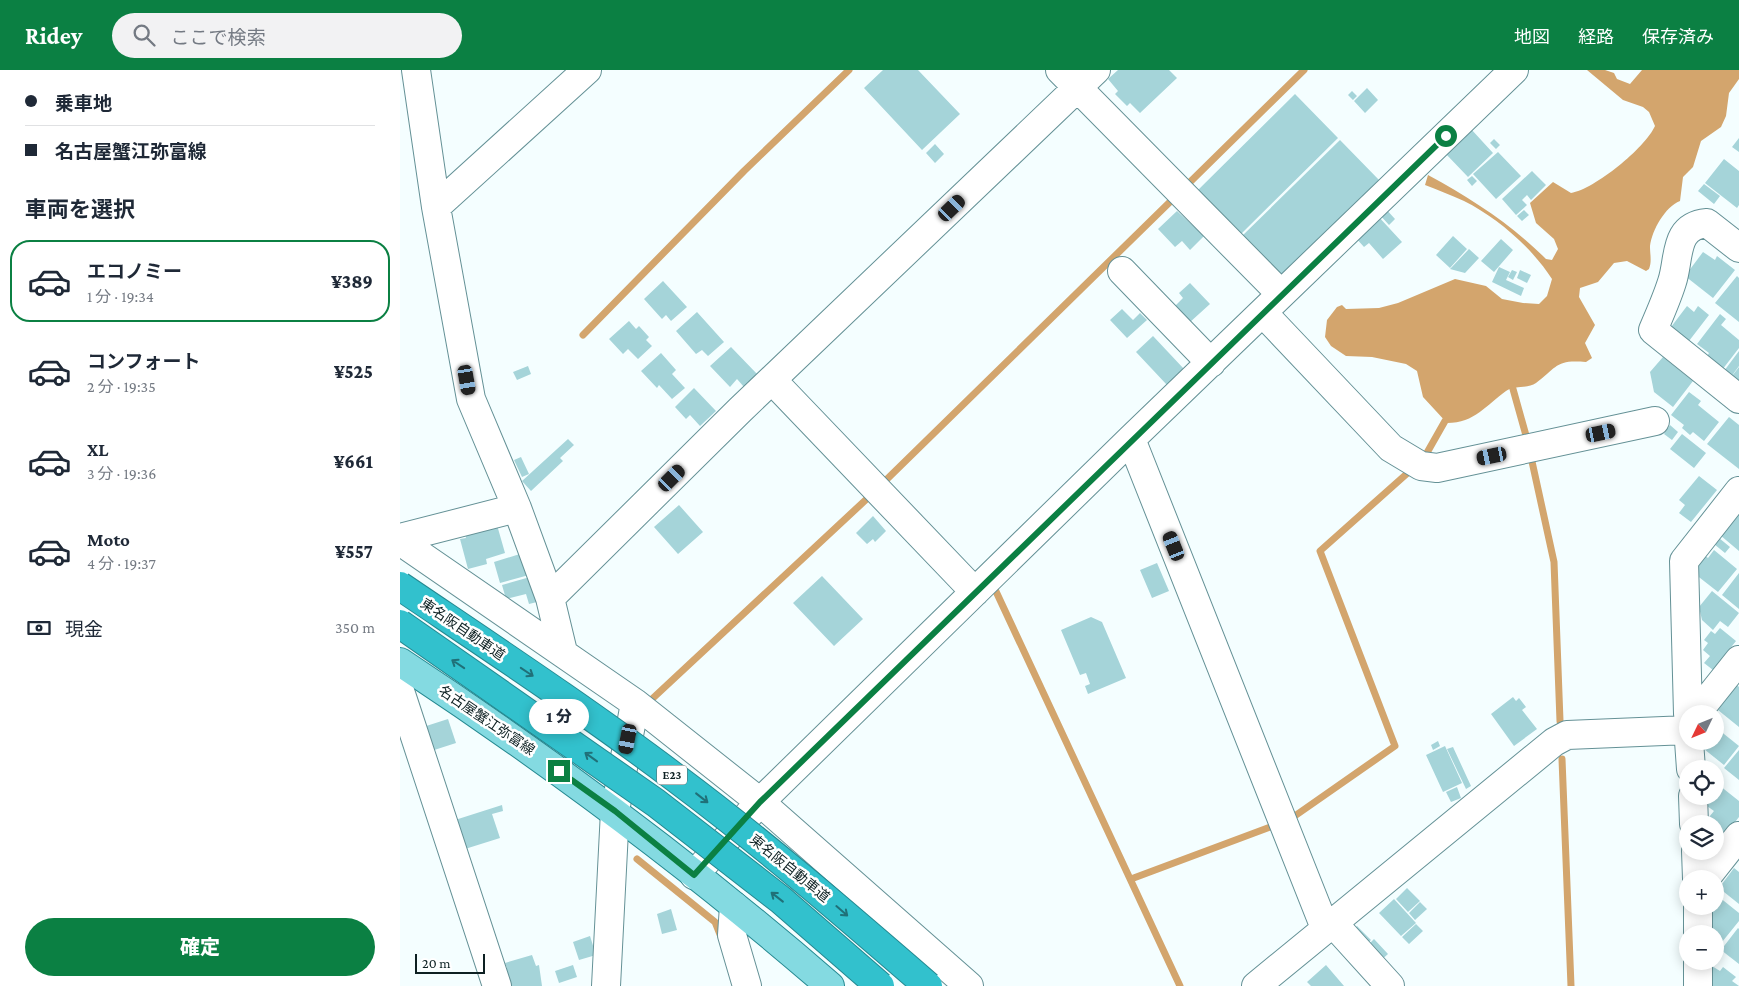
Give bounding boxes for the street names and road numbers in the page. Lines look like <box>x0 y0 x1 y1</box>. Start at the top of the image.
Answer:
street label: 東名阪自動車道 <box>418 595 508 663</box>
street label: 名古屋蟹江弥富線 <box>436 682 538 758</box>
road number: E23 <box>657 766 687 784</box>
street label: 東名阪自動車道 <box>747 831 833 905</box>

